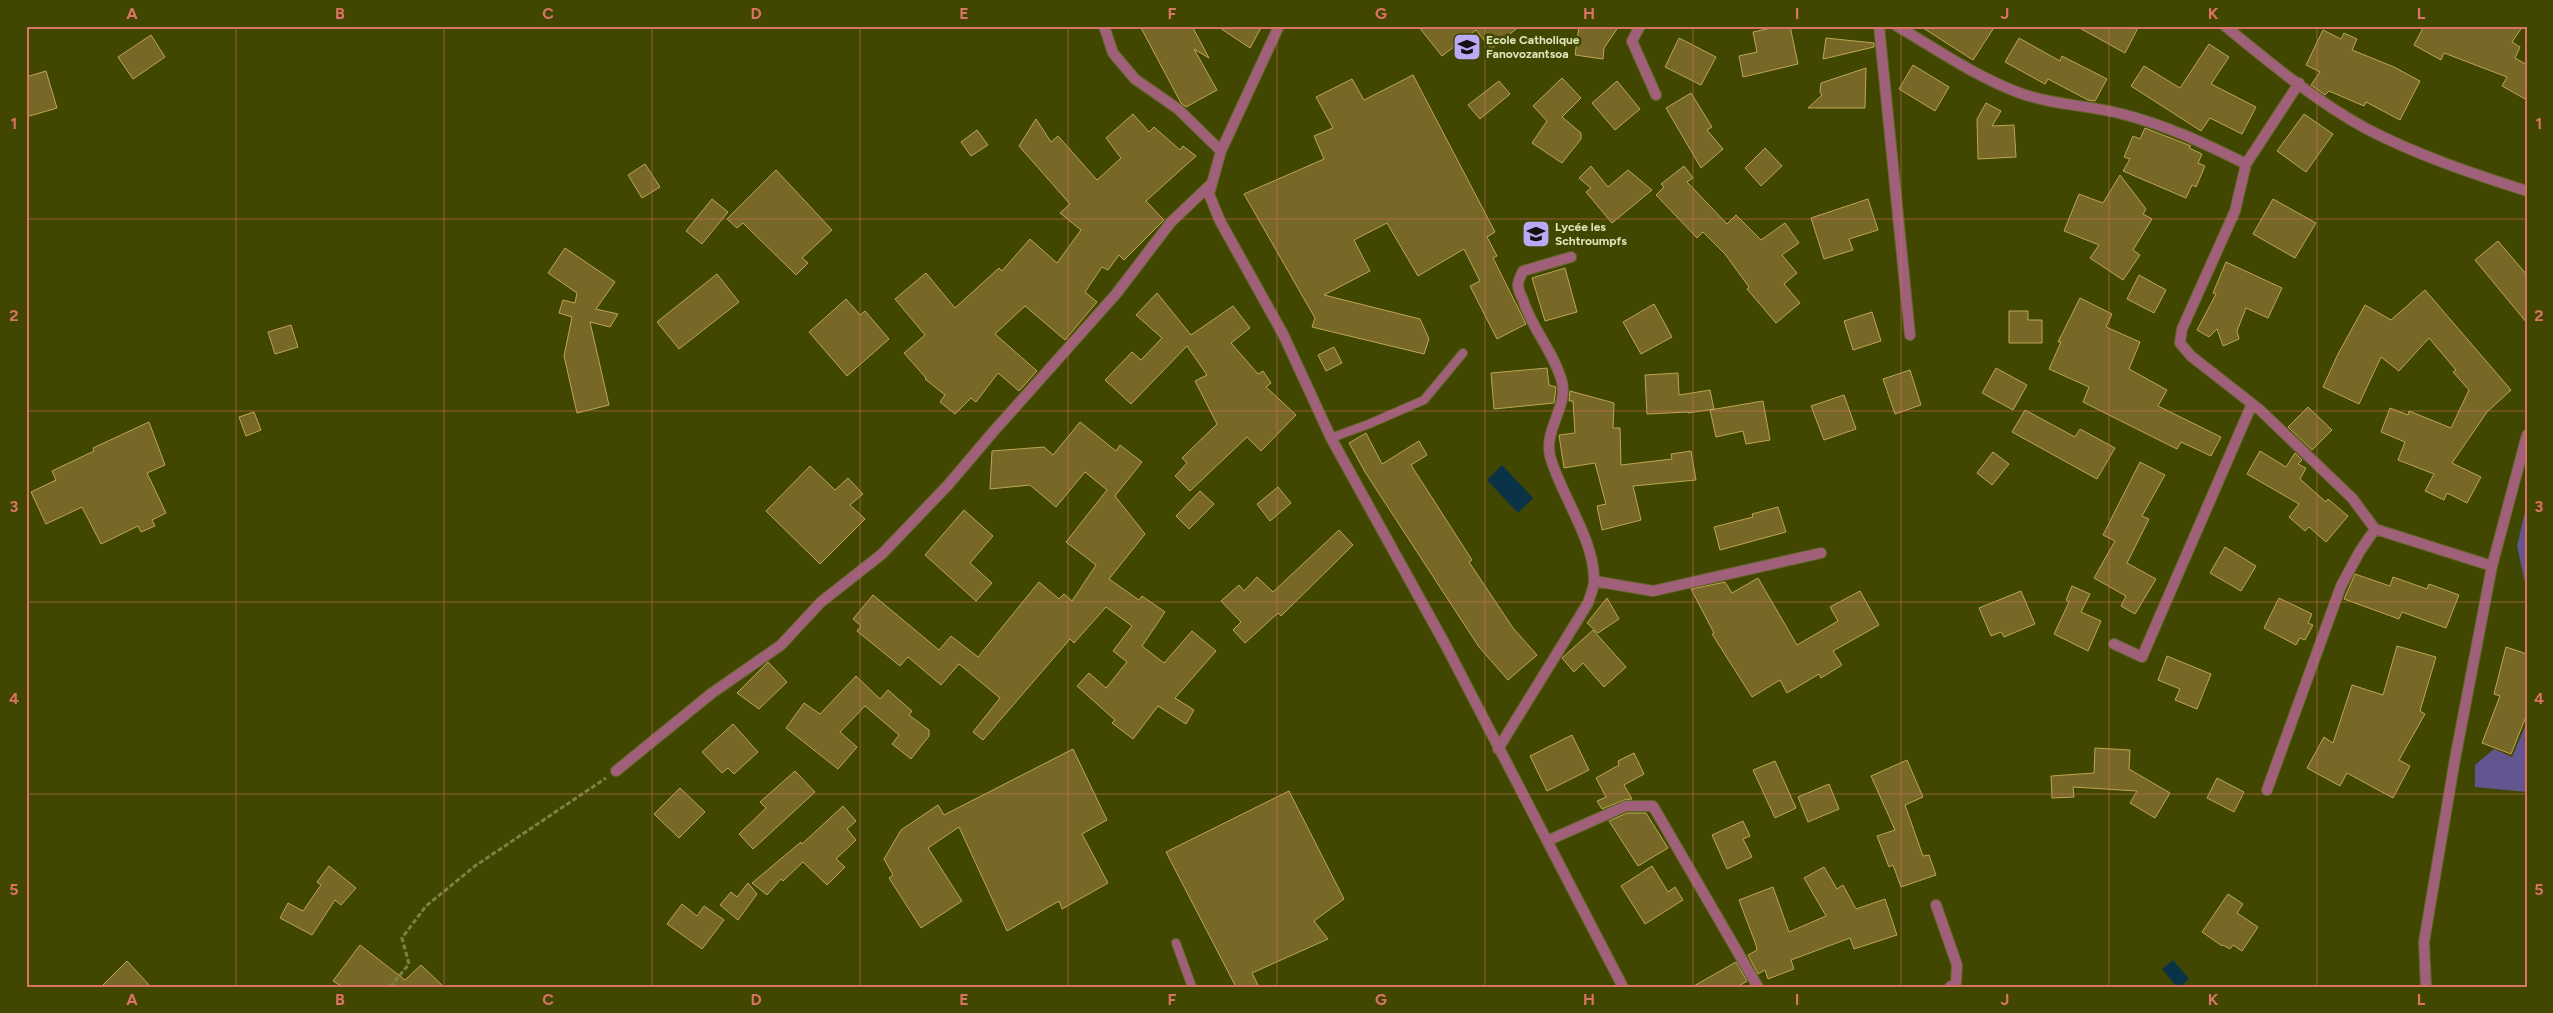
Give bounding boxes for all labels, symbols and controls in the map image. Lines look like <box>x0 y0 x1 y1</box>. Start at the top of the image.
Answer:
text: A <box>126 4 138 23</box>
text: B <box>335 4 345 23</box>
text: C <box>542 4 554 23</box>
text: D <box>750 4 762 23</box>
text: E <box>959 4 969 23</box>
text: F <box>1168 4 1177 23</box>
text: G <box>1375 4 1387 23</box>
text: H <box>1583 4 1595 23</box>
text: I <box>1795 4 1799 23</box>
text: J <box>2001 4 2009 23</box>
text: K <box>2208 4 2219 23</box>
text: L <box>2417 4 2426 23</box>
school or university icon: Ecole Catholique Fanovozantsoa <box>1452 32 1482 62</box>
place label: Ecole Catholique Fanovozantsoa <box>1486 33 1580 61</box>
text: 1 <box>11 114 17 133</box>
text: 1 <box>2536 114 2542 133</box>
school or university icon: Lycée les Schtroumpfs <box>1521 219 1551 249</box>
place label: Lycée les Schtroumpfs <box>1555 220 1627 248</box>
text: 2 <box>9 306 19 325</box>
text: 2 <box>2534 306 2544 325</box>
text: 3 <box>10 497 19 516</box>
text: 3 <box>2535 497 2544 516</box>
text: 4 <box>9 689 19 708</box>
text: 4 <box>2534 689 2544 708</box>
text: 5 <box>9 880 19 899</box>
text: 5 <box>2534 880 2544 899</box>
text: A <box>126 990 138 1009</box>
text: B <box>335 990 345 1009</box>
text: C <box>542 990 554 1009</box>
text: D <box>750 990 762 1009</box>
text: E <box>959 990 969 1009</box>
text: F <box>1168 990 1177 1009</box>
text: G <box>1375 990 1387 1009</box>
text: H <box>1583 990 1595 1009</box>
text: I <box>1795 990 1799 1009</box>
text: J <box>2001 990 2009 1009</box>
text: K <box>2208 990 2219 1009</box>
text: L <box>2417 990 2426 1009</box>

